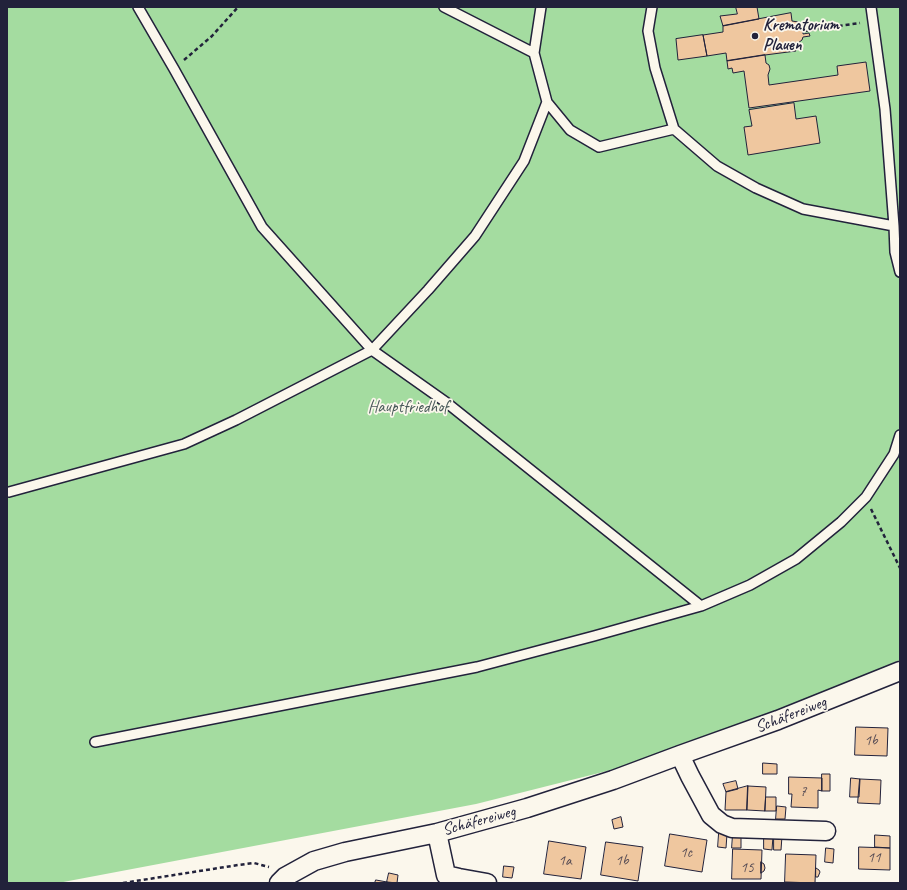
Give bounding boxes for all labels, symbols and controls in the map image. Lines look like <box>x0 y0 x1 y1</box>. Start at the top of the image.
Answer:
place label: Krematorium Plauen <box>763 16 839 56</box>
marker: Krematorium Plauen <box>750 31 760 41</box>
park label: Hauptfriedhof <box>368 398 448 418</box>
street label: Schäfereiweg <box>752 692 830 738</box>
house number: 1b <box>864 732 878 750</box>
house number: 7 <box>800 783 806 801</box>
street label: Schäfereiweg <box>440 801 518 841</box>
house number: 1c <box>680 844 692 862</box>
house number: 11 <box>867 849 881 867</box>
house number: 1a <box>558 852 572 870</box>
house number: 1b <box>615 852 629 870</box>
house number: 15 <box>740 859 754 877</box>

